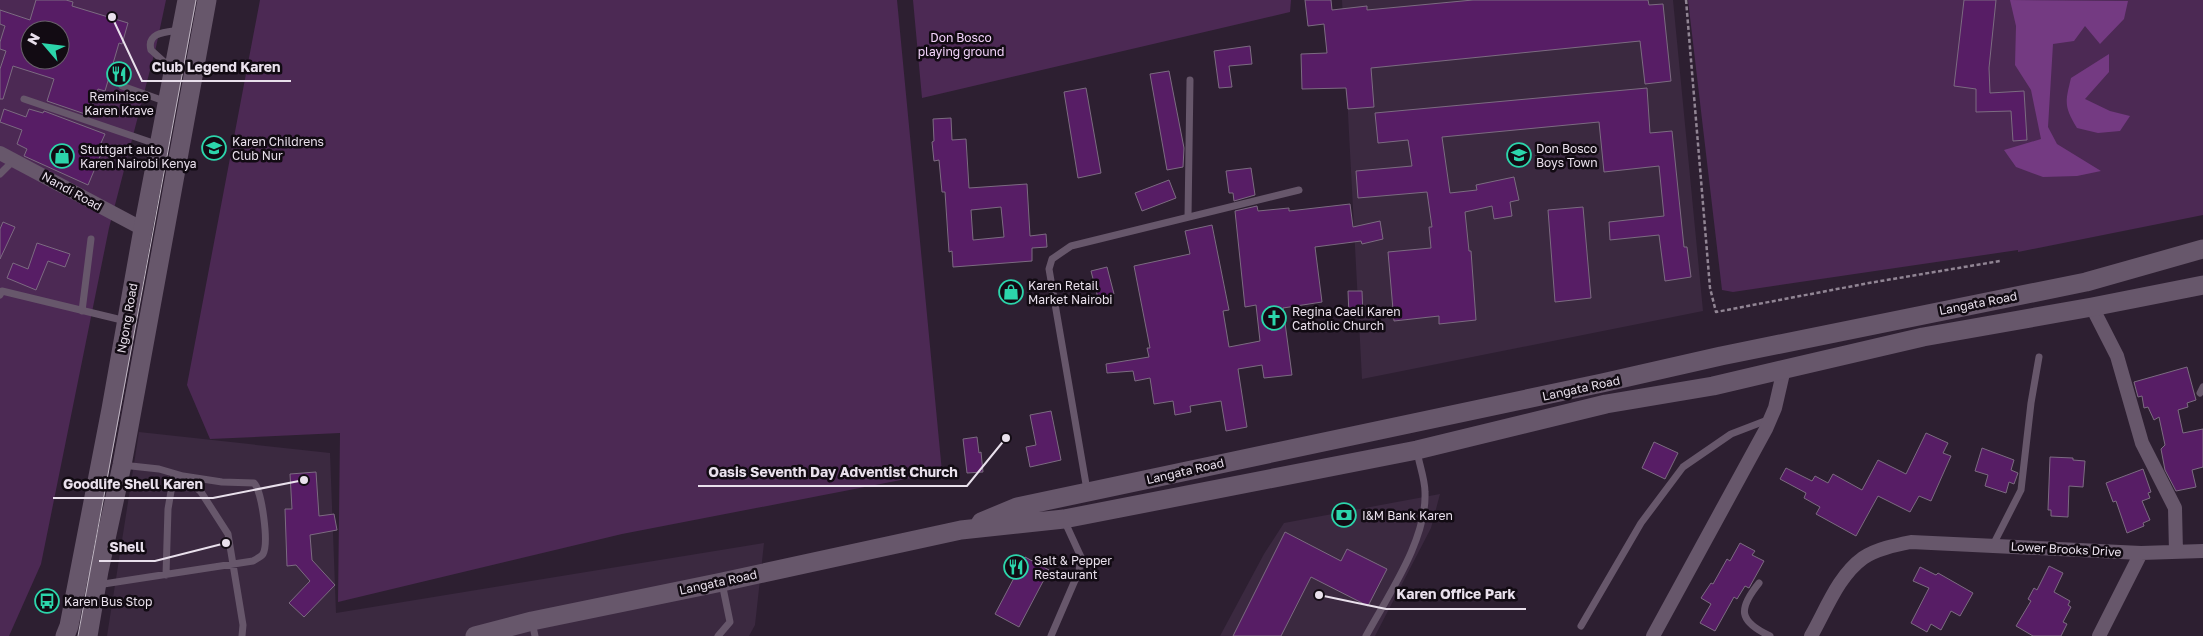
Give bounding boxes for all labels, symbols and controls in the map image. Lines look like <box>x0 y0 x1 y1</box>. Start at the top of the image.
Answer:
north arrow <box>20 20 70 70</box>
text: N <box>23 30 43 47</box>
park label: Don Bosco playing ground <box>918 30 1004 59</box>
callout: Club Legend Karen <box>142 52 291 81</box>
text: Club Legend Karen <box>152 58 280 75</box>
restaurant icon: Reminisce Karen Krave <box>106 61 132 87</box>
place label: Reminisce Karen Krave <box>84 89 154 118</box>
place label: Karen Childrens Club Nur <box>232 134 324 163</box>
school or university icon: Karen Childrens Club Nur <box>201 135 227 161</box>
place label: Don Bosco Boys Town <box>1536 141 1598 170</box>
place label: Stuttgart auto Karen Nairobi Kenya <box>80 142 197 171</box>
school or university icon: Don Bosco Boys Town <box>1506 142 1532 168</box>
shop icon: Stuttgart auto Karen Nairobi Kenya <box>49 143 75 169</box>
street label: Nandi Road <box>39 168 105 214</box>
place label: Karen Retail Market Nairobi <box>1028 278 1113 307</box>
shop icon: Karen Retail Market Nairobi <box>998 279 1024 305</box>
street label: Ngong Road <box>113 282 141 354</box>
street label: Langata Road <box>1938 288 2018 318</box>
place label: Regina Caeli Karen Catholic Church <box>1292 304 1401 333</box>
church icon: Regina Caeli Karen Catholic Church <box>1261 305 1287 331</box>
street label: Langata Road <box>1541 372 1621 404</box>
street label: Langata Road <box>1145 455 1225 487</box>
callout: Oasis Seventh Day Adventist Church <box>698 457 967 486</box>
text: Oasis Seventh Day Adventist Church <box>708 463 958 480</box>
callout: Goodlife Shell Karen <box>53 469 213 498</box>
text: Goodlife Shell Karen <box>63 475 203 492</box>
bank icon: I&M Bank Karen <box>1331 502 1357 528</box>
place label: I&M Bank Karen <box>1362 508 1453 523</box>
callout: Shell <box>99 532 155 561</box>
text: Shell <box>109 538 145 555</box>
street label: Lower Brooks Drive <box>2010 539 2122 559</box>
place label: Salt & Pepper Restaurant <box>1034 553 1112 582</box>
restaurant icon: Salt & Pepper Restaurant <box>1003 554 1029 580</box>
street label: Langata Road <box>678 566 758 598</box>
callout: Karen Office Park <box>1386 580 1526 609</box>
text: Karen Office Park <box>1396 585 1516 602</box>
bus stop icon: Karen Bus Stop <box>34 588 60 614</box>
place label: Karen Bus Stop <box>64 594 152 609</box>

